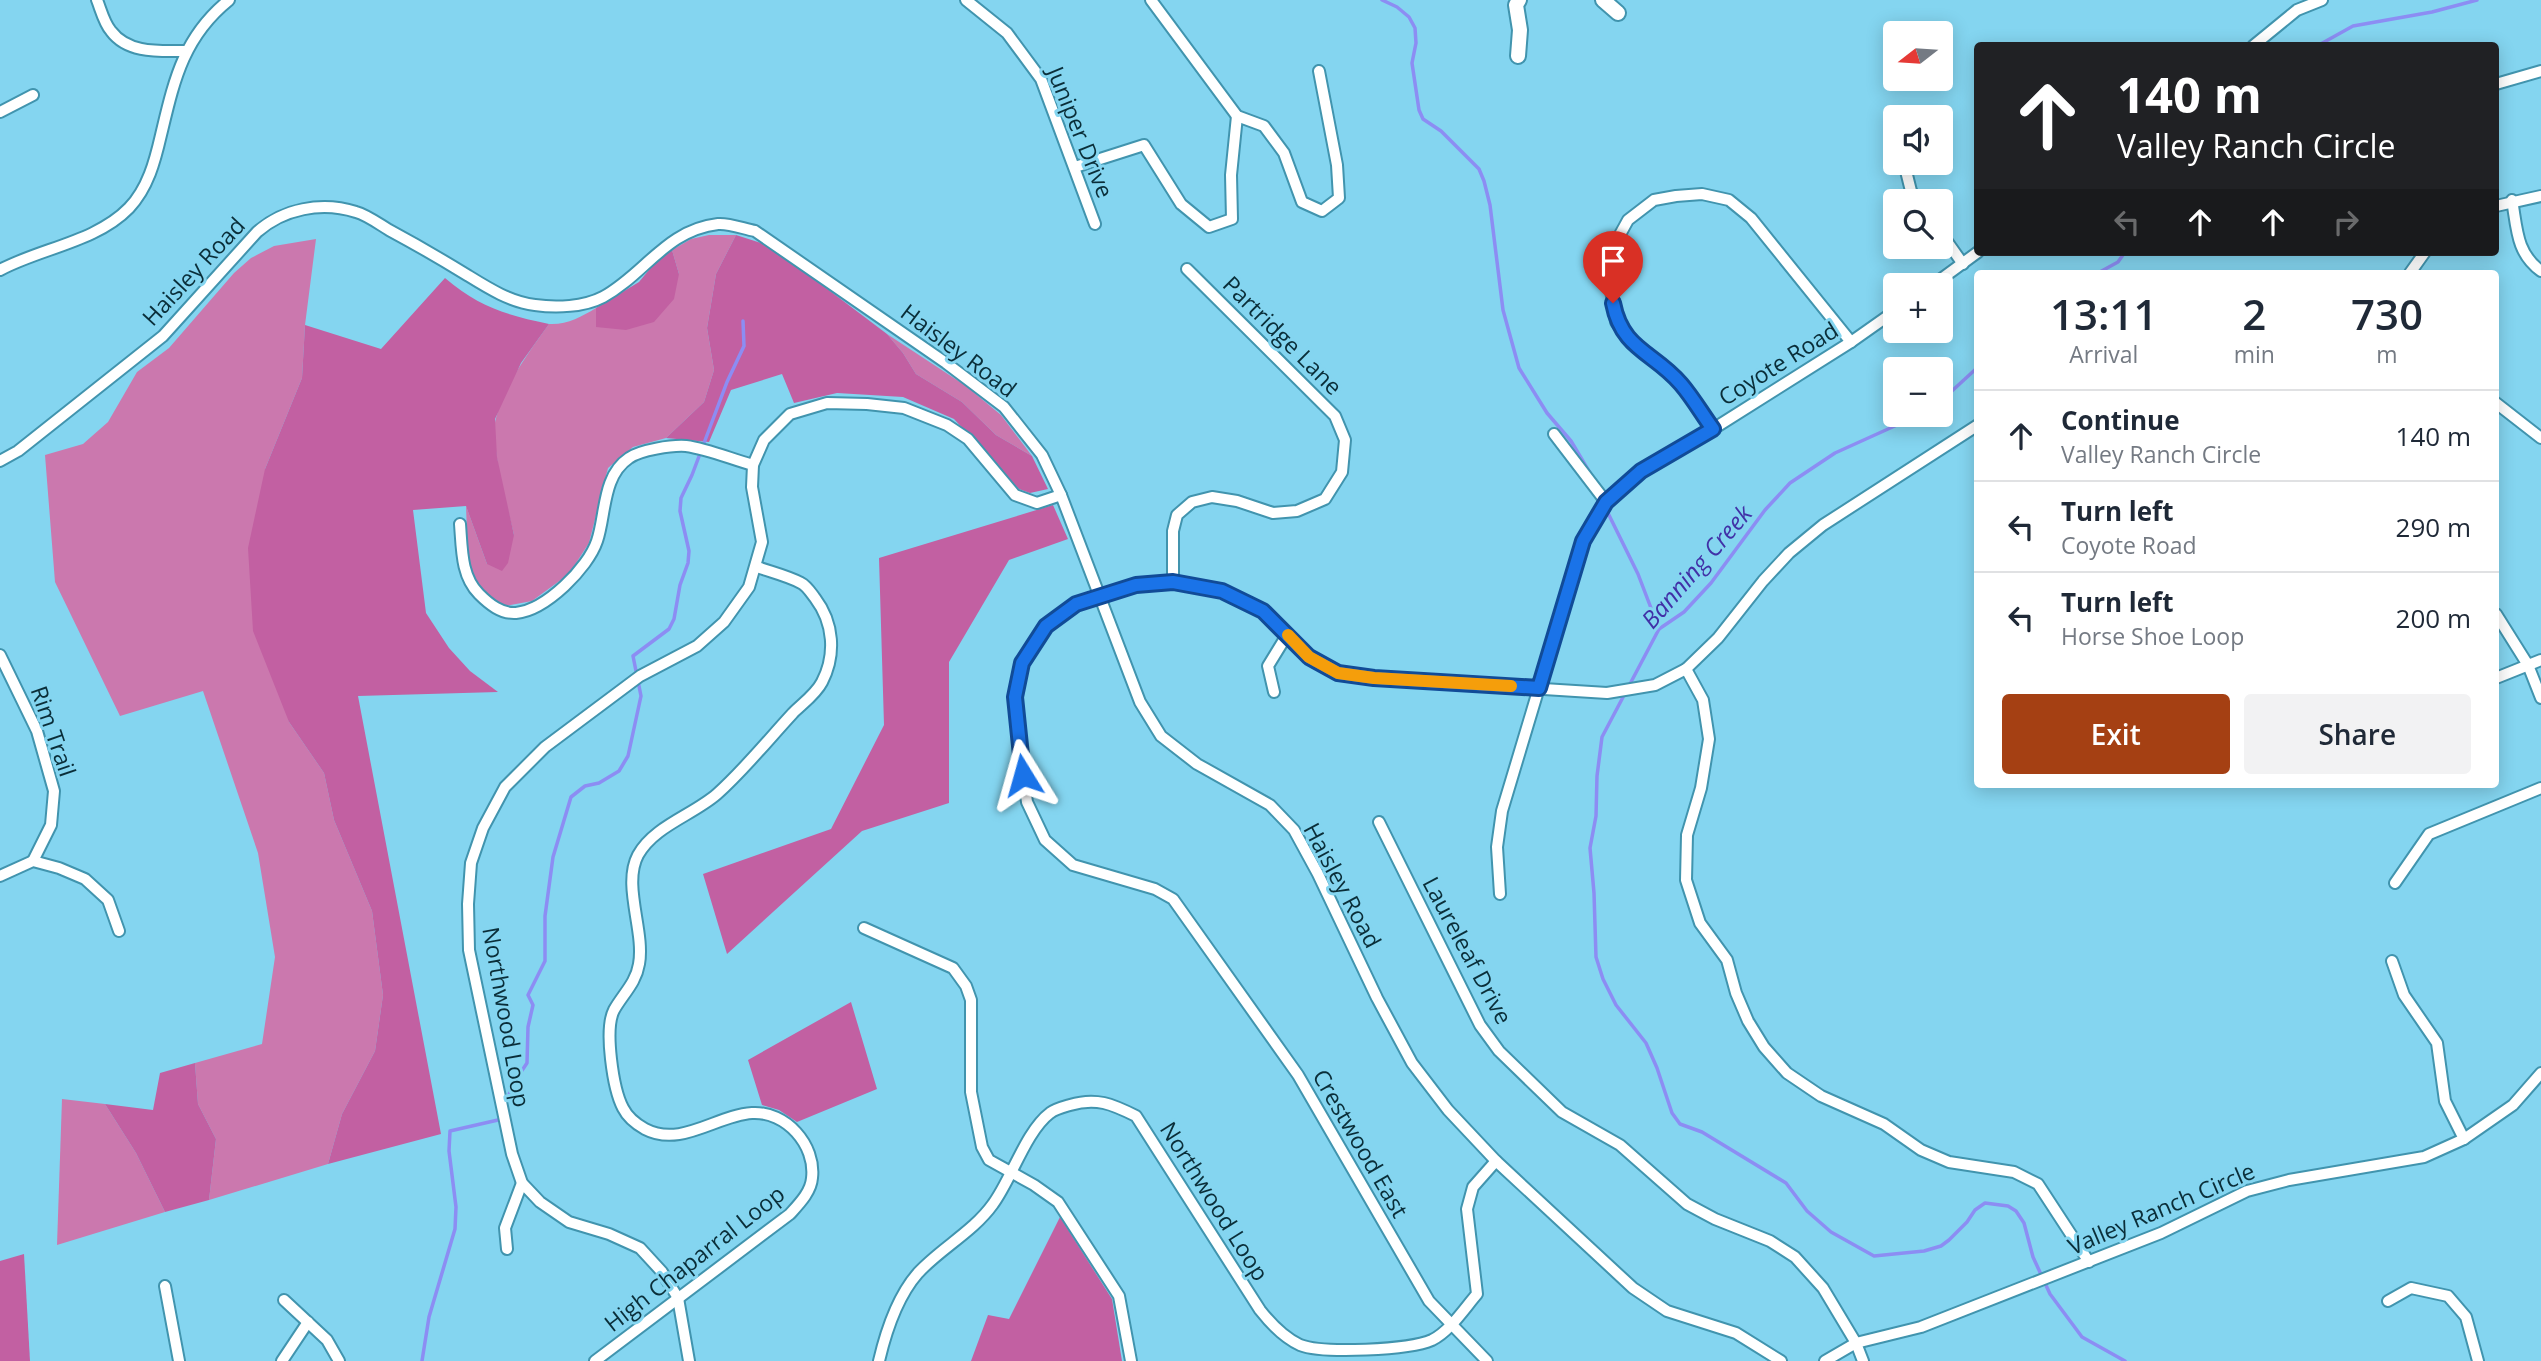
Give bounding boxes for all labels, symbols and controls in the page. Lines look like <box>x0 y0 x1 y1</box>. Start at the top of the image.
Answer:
north arrow <box>1883 21 1953 91</box>
map controls <box>1883 21 1953 427</box>
street label: Juniper Drive <box>1039 60 1122 202</box>
text: 140 m <box>2117 61 2262 127</box>
icon: ahead <box>2002 70 2093 161</box>
button: sound <box>1883 105 1953 175</box>
text: Valley Ranch Circle <box>2117 124 2395 167</box>
button: search <box>1883 189 1953 259</box>
icon: left <box>2108 203 2146 241</box>
icon: ahead <box>2181 203 2219 241</box>
icon: ahead <box>2254 203 2292 241</box>
icon: right <box>2327 203 2365 241</box>
street label: Haisley Road <box>134 210 252 332</box>
pin <box>1583 231 1643 303</box>
icon: arrive <box>1594 242 1632 280</box>
street label: Partridge Lane <box>1216 268 1350 402</box>
button: + <box>1883 273 1953 343</box>
text: 13:11 <box>2050 285 2158 342</box>
text: 2 <box>2242 285 2266 342</box>
text: 730 <box>2351 285 2423 342</box>
street label: Haisley Road <box>894 296 1024 404</box>
street label: Coyote Road <box>1712 313 1844 413</box>
text: Arrival <box>2069 338 2138 370</box>
text: min <box>2234 338 2275 370</box>
text: m <box>2376 338 2398 370</box>
button: − <box>1883 357 1953 427</box>
text: Continue <box>2061 402 2180 438</box>
icon: ahead <box>2002 417 2040 455</box>
text: 140 m <box>2396 418 2471 454</box>
text: Valley Ranch Circle <box>2061 438 2261 470</box>
text: Turn left <box>2061 493 2173 529</box>
water label: Banning Creek <box>1633 496 1760 635</box>
icon: left <box>2002 508 2040 546</box>
text: 290 m <box>2396 509 2471 545</box>
text: Coyote Road <box>2061 529 2197 561</box>
text: Turn left <box>2061 584 2173 620</box>
icon: left <box>2002 599 2040 637</box>
text: 200 m <box>2396 600 2471 636</box>
text: Horse Shoe Loop <box>2061 620 2244 652</box>
street label: Rim Trail <box>24 681 84 781</box>
button: Exit <box>2002 694 2230 774</box>
button: Share <box>2244 694 2471 774</box>
position arrow <box>986 738 1060 812</box>
street label: Haisley Road <box>1297 817 1389 953</box>
street label: Laureleaf Drive <box>1416 871 1520 1029</box>
street label: Northwood Loop <box>475 925 539 1109</box>
street label: Crestwood East <box>1306 1063 1416 1223</box>
street label: Northwood Loop <box>1153 1115 1277 1287</box>
street label: Valley Ranch Circle <box>2063 1154 2259 1262</box>
street label: High Chaparral Loop <box>597 1177 791 1339</box>

